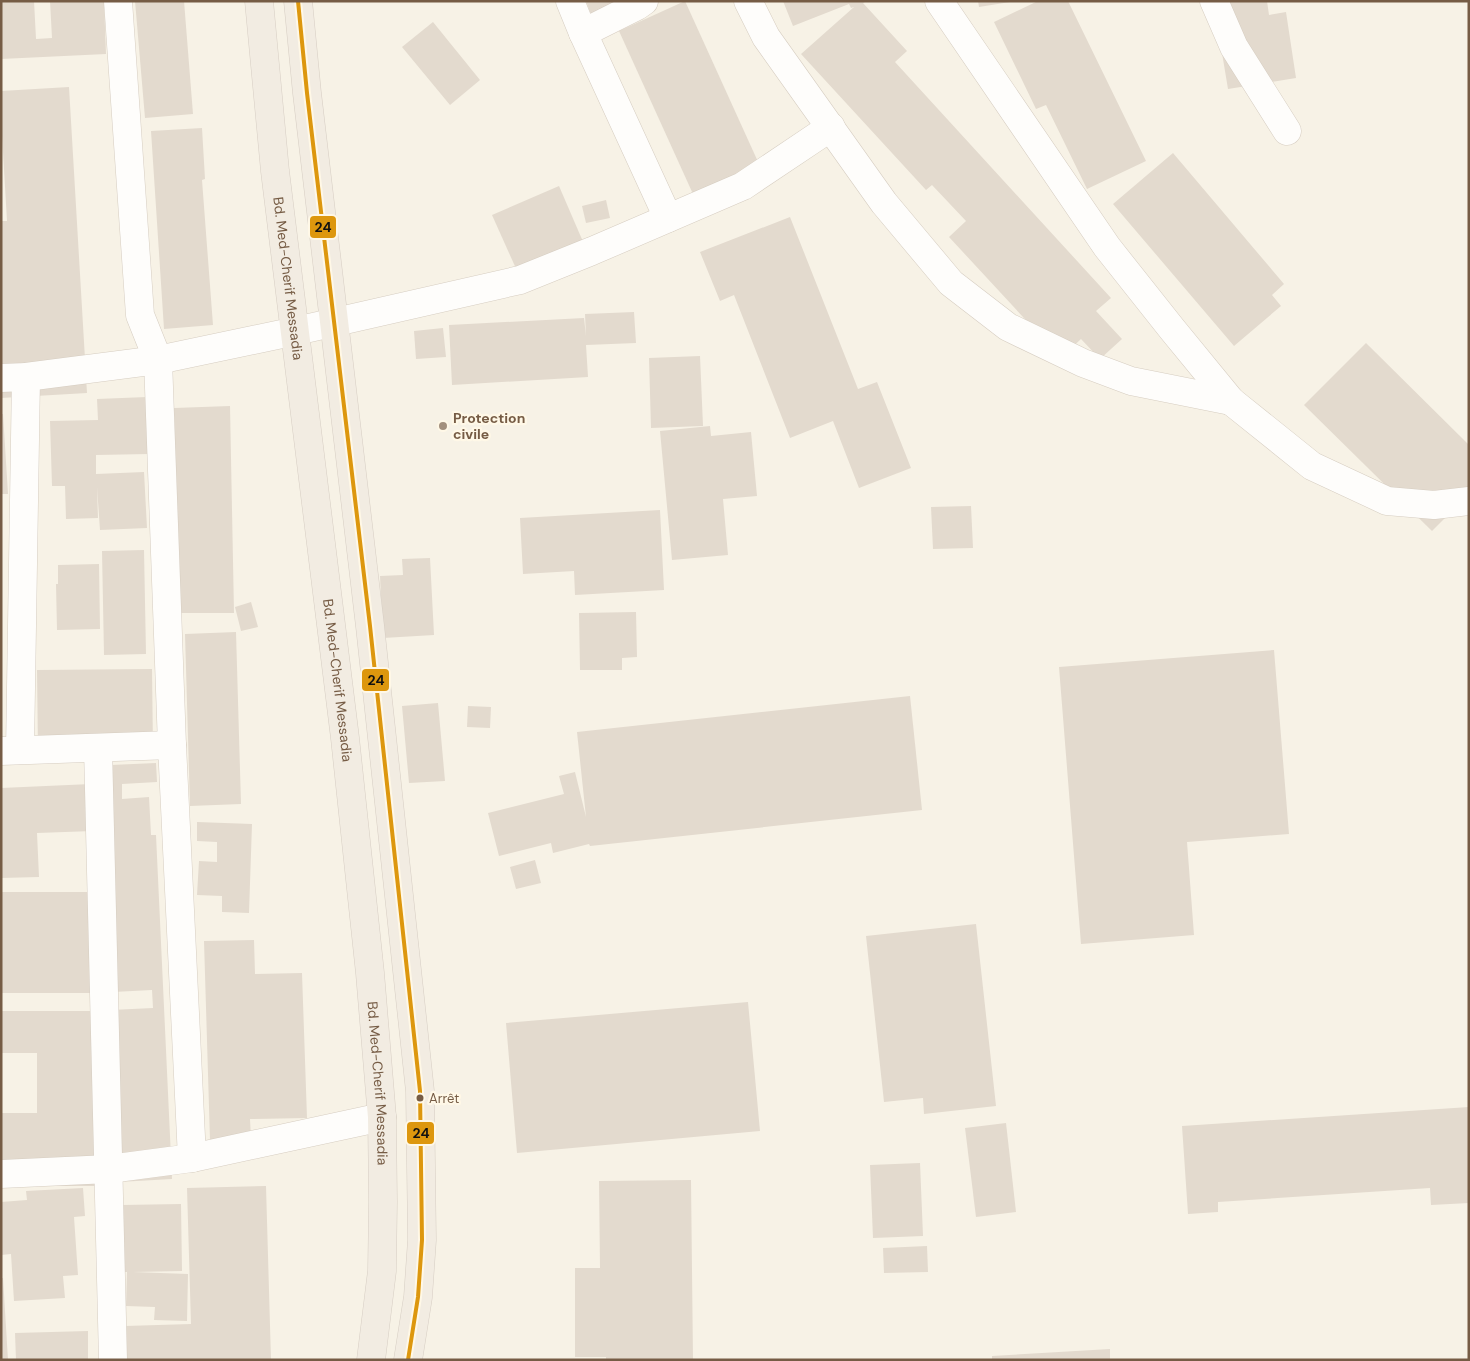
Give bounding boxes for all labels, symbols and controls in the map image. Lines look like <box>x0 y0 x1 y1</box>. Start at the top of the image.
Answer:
street label: Bd. Med-Cherif Messadia <box>269 196 307 361</box>
line badge: 24 <box>309 215 337 239</box>
text: 24 <box>314 218 332 236</box>
place label: Protection civile <box>453 409 525 443</box>
marker: Protection civile <box>437 420 449 432</box>
street label: Bd. Med-Cherif Messadia <box>319 598 356 763</box>
line badge: 24 <box>361 668 390 692</box>
text: 24 <box>367 671 385 689</box>
street label: Bd. Med-Cherif Messadia <box>363 1001 392 1165</box>
place label: Arrêt <box>429 1090 459 1107</box>
marker: Arrêt <box>415 1093 425 1103</box>
line badge: 24 <box>406 1121 435 1145</box>
text: 24 <box>412 1124 430 1142</box>

